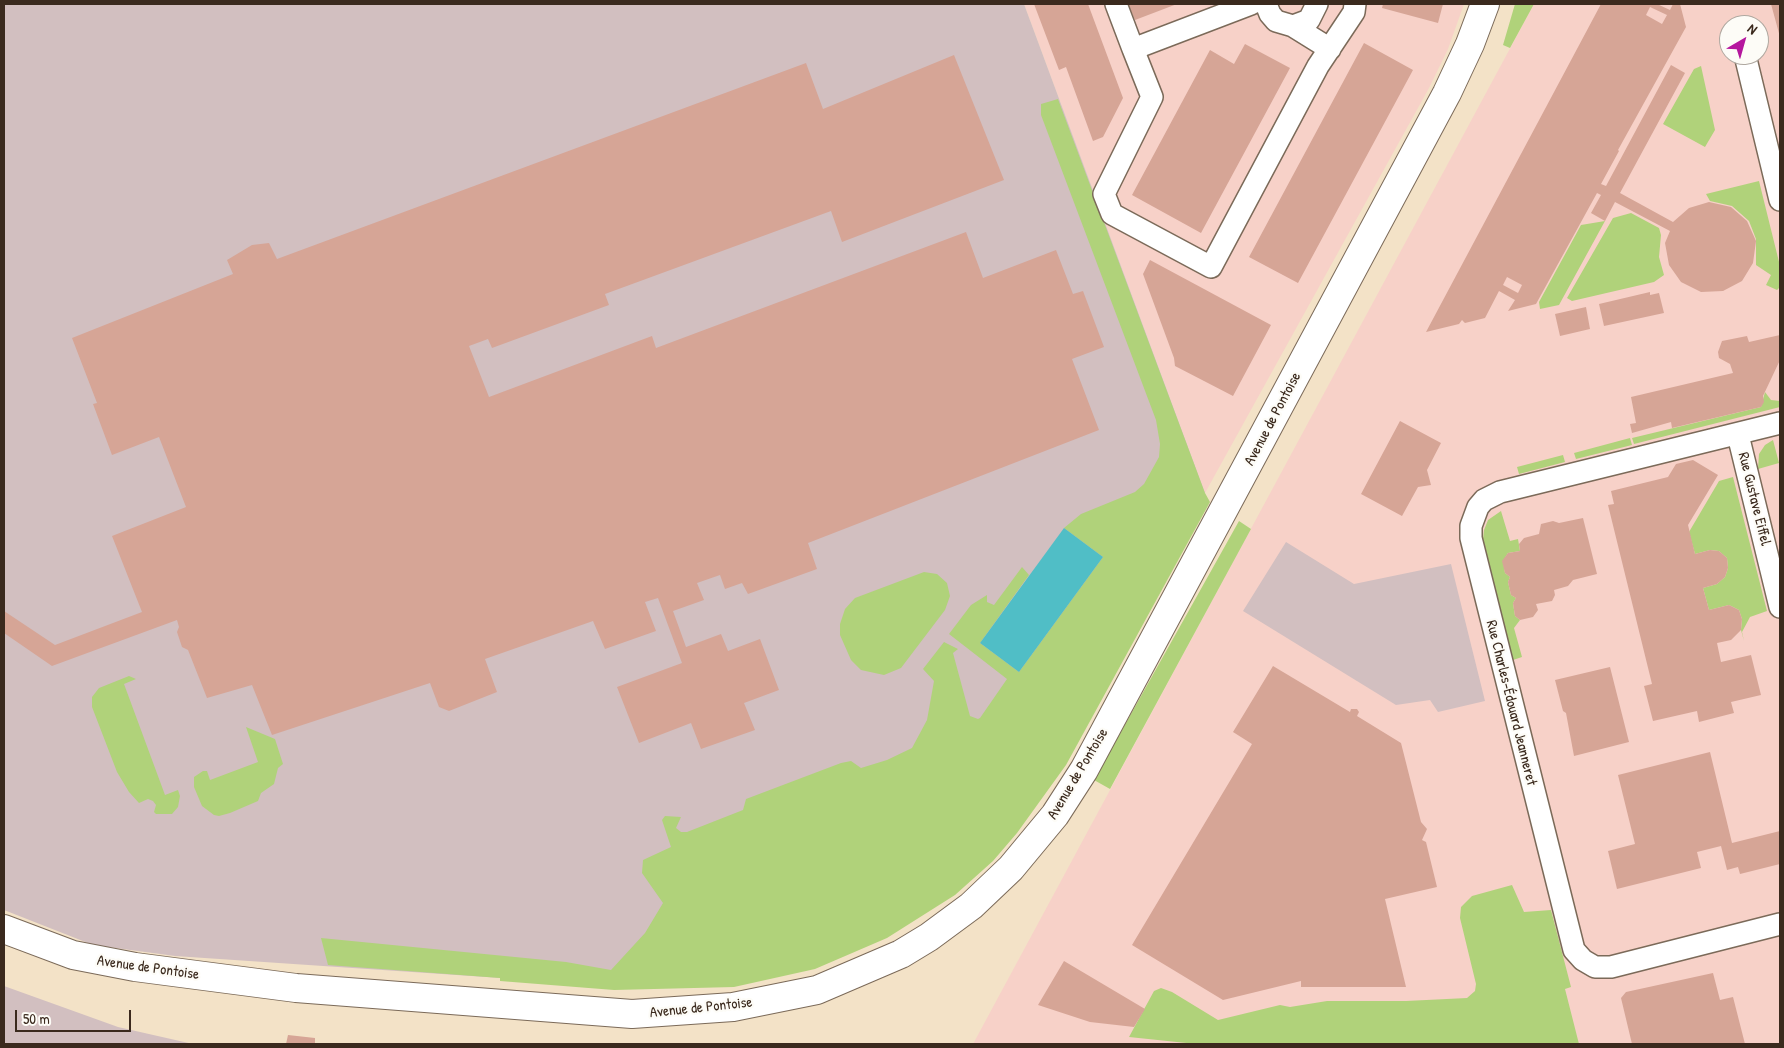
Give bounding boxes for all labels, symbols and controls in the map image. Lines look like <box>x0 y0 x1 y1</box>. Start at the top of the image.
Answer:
north arrow <box>1719 15 1769 65</box>
text: N <box>1744 19 1762 38</box>
street label: Avenue de Pontoise <box>1241 369 1305 469</box>
street label: Rue Gustave Eiffel <box>1734 450 1774 548</box>
street label: Rue Charles-Édouard Jeanneret <box>1482 619 1540 787</box>
street label: Avenue de Pontoise <box>1044 725 1112 823</box>
street label: Avenue de Pontoise <box>96 952 200 984</box>
street label: Avenue de Pontoise <box>649 994 753 1022</box>
scale bar <box>18 1000 134 1032</box>
text: 50 m <box>23 1008 50 1029</box>

